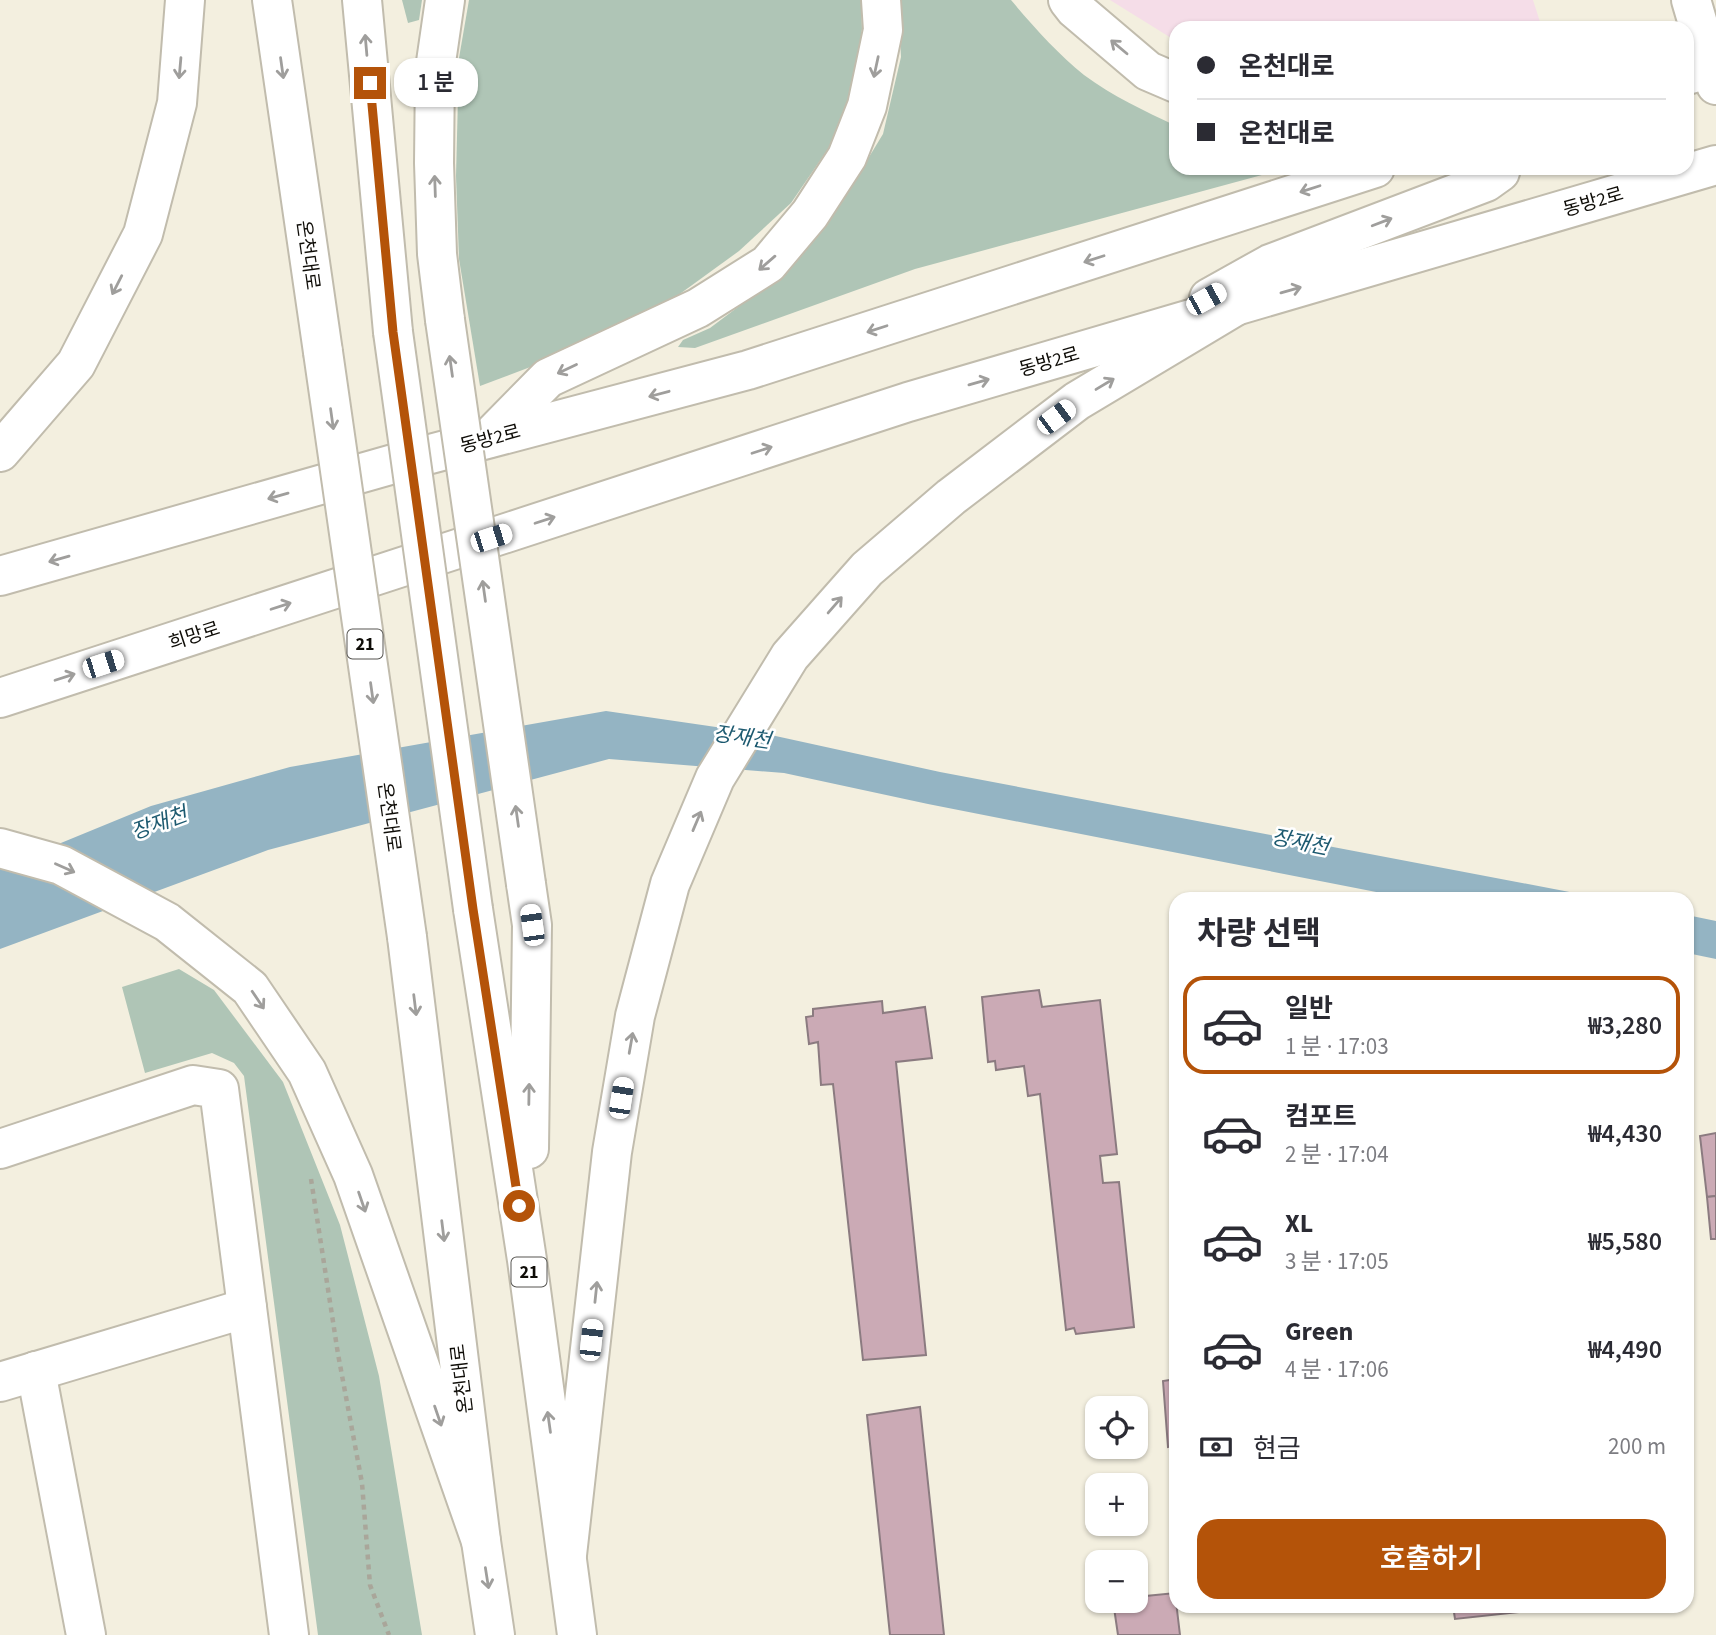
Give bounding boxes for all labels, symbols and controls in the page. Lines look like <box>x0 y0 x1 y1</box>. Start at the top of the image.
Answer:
one-way arrow <box>360 34 373 56</box>
one-way arrow <box>1111 39 1129 55</box>
text: 온천대로 <box>1239 48 1335 85</box>
one-way arrow <box>868 55 882 78</box>
one-way arrow <box>173 56 186 79</box>
one-way arrow <box>275 56 288 78</box>
callout: 1 분 <box>394 58 478 108</box>
text: 1 분 <box>417 66 455 99</box>
route end <box>354 67 386 99</box>
text: 온천대로 <box>1239 115 1335 152</box>
one-way arrow <box>428 174 441 197</box>
street label: 동방2로 <box>1560 181 1627 224</box>
one-way arrow <box>1300 184 1322 196</box>
one-way arrow <box>1370 215 1392 227</box>
street label: 온천대로 <box>289 219 326 292</box>
one-way arrow <box>1083 254 1105 266</box>
one-way arrow <box>758 255 776 271</box>
one-way arrow <box>109 274 123 295</box>
car <box>1183 280 1230 318</box>
one-way arrow <box>1279 283 1302 296</box>
one-way arrow <box>867 323 889 336</box>
street label: 동방2로 <box>1016 341 1083 384</box>
one-way arrow <box>445 355 458 378</box>
one-way arrow <box>557 363 578 376</box>
one-way arrow <box>967 374 989 387</box>
one-way arrow <box>1095 377 1115 391</box>
one-way arrow <box>648 388 671 401</box>
car <box>1033 396 1080 438</box>
one-way arrow <box>326 408 339 430</box>
street label: 동방2로 <box>457 418 524 460</box>
one-way arrow <box>750 443 772 455</box>
one-way arrow <box>267 491 289 504</box>
one-way arrow <box>534 513 556 526</box>
car <box>468 522 515 554</box>
one-way arrow <box>49 553 71 566</box>
one-way arrow <box>477 580 490 603</box>
one-way arrow <box>827 596 843 614</box>
one-way arrow <box>270 599 292 611</box>
street label: 희망로 <box>165 615 224 657</box>
road number: 21 <box>348 630 382 658</box>
car <box>80 648 127 680</box>
one-way arrow <box>54 669 76 682</box>
one-way arrow <box>366 681 379 704</box>
water label: 장재천 <box>711 718 775 756</box>
street label: 온천대로 <box>370 781 407 854</box>
water label: 장재천 <box>127 798 194 847</box>
one-way arrow <box>510 805 523 828</box>
one-way arrow <box>691 811 704 832</box>
water label: 장재천 <box>1269 822 1334 863</box>
one-way arrow <box>54 862 75 875</box>
car <box>519 903 546 947</box>
text: 차량 선택 <box>1197 911 1321 957</box>
one-way arrow <box>251 990 265 1010</box>
text: 일반 <box>1285 990 1333 1027</box>
one-way arrow <box>409 993 422 1016</box>
icon: car <box>1201 994 1264 1057</box>
text: ₩3,280 <box>1588 1007 1662 1044</box>
text: 1 분 · 17:03 <box>1285 1030 1389 1063</box>
one-way arrow <box>625 1032 638 1055</box>
car <box>608 1076 635 1120</box>
one-way arrow <box>523 1082 536 1105</box>
text: 컴포트 <box>1285 1098 1357 1135</box>
icon: car <box>1201 1102 1264 1165</box>
text: ₩4,430 <box>1588 1115 1662 1152</box>
text: 2 분 · 17:04 <box>1285 1138 1389 1171</box>
one-way arrow <box>357 1190 369 1212</box>
route start <box>503 1190 535 1222</box>
text: XL <box>1285 1205 1313 1242</box>
icon: car <box>1201 1210 1264 1273</box>
one-way arrow <box>437 1219 450 1241</box>
text: ₩5,580 <box>1588 1223 1662 1260</box>
text: 3 분 · 17:05 <box>1285 1245 1389 1278</box>
road number: 21 <box>512 1258 546 1287</box>
one-way arrow <box>590 1282 603 1304</box>
text: Green <box>1285 1313 1353 1350</box>
car <box>579 1318 604 1362</box>
icon: car <box>1201 1318 1264 1381</box>
text: ₩4,490 <box>1588 1331 1662 1368</box>
street label: 온천대로 <box>445 1342 480 1415</box>
text: 4 분 · 17:06 <box>1285 1353 1389 1386</box>
map controls <box>1085 1396 1148 1613</box>
button: locate <box>1085 1396 1148 1459</box>
one-way arrow <box>432 1405 445 1427</box>
one-way arrow <box>542 1411 555 1434</box>
icon: cash <box>1197 1428 1235 1466</box>
text: 현금 <box>1253 1430 1301 1467</box>
text: 200 m <box>1608 1430 1666 1463</box>
button: + <box>1085 1473 1148 1536</box>
button: 호출하기 <box>1197 1519 1666 1599</box>
button: − <box>1085 1550 1148 1613</box>
one-way arrow <box>480 1566 493 1589</box>

